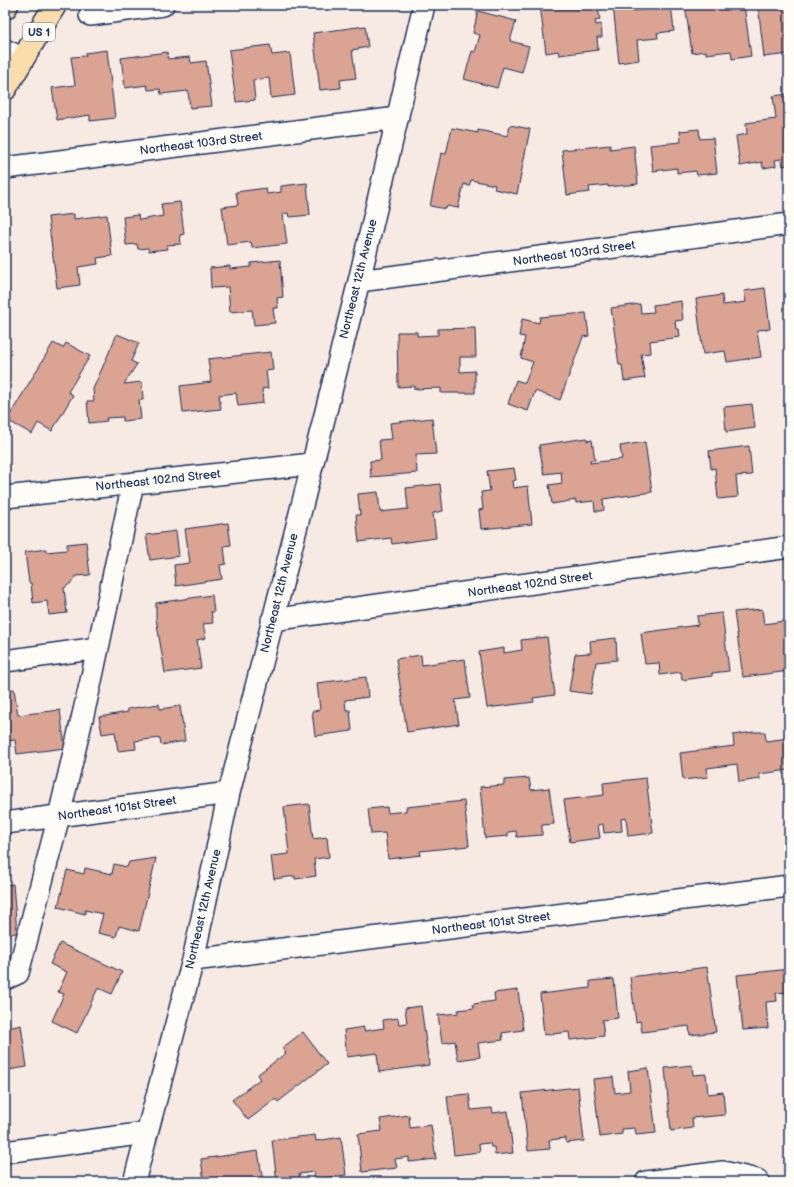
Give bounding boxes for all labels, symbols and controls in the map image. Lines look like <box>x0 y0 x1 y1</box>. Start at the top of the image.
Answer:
road number: US 1 <box>23 23 55 41</box>
street label: Northeast 103rd Street <box>139 128 264 158</box>
street label: Northeast 12th Avenue <box>336 218 381 341</box>
street label: Northeast 103rd Street <box>512 237 637 270</box>
street label: Northeast 102nd Street <box>95 466 222 495</box>
street label: Northeast 12th Avenue <box>257 532 302 655</box>
street label: Northeast 102nd Street <box>467 568 594 601</box>
street label: Northeast 101st Street <box>57 793 177 824</box>
street label: Northeast 12th Avenue <box>182 848 225 971</box>
street label: Northeast 101st Street <box>431 909 551 938</box>

